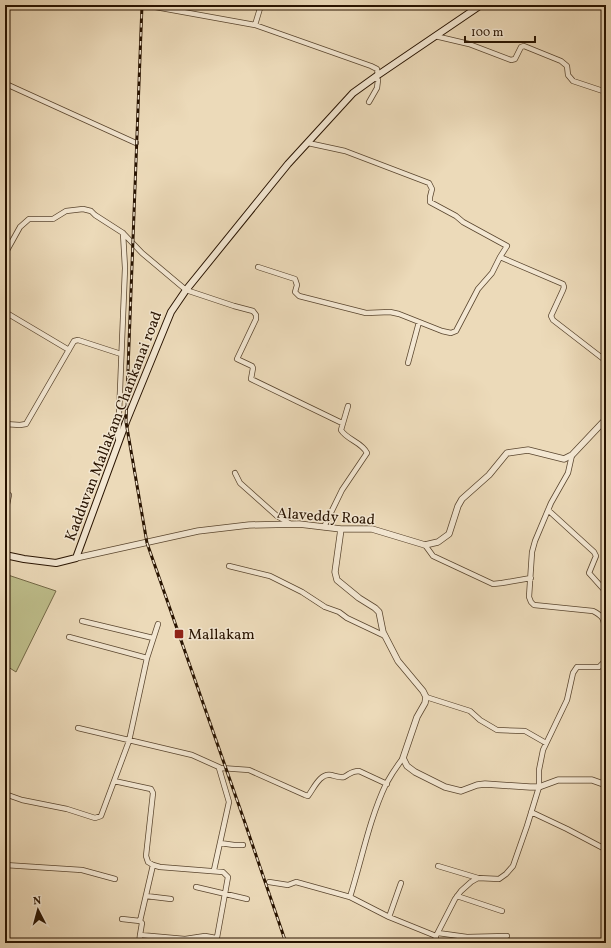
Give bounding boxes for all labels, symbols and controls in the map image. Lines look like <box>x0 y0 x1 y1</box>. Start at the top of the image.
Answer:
scale bar <box>465 18 535 44</box>
text: 100 m <box>471 25 504 41</box>
street label: Kadduvan Mallakam Chankanai road <box>61 309 168 545</box>
street label: Alaveddy Road <box>276 504 376 531</box>
place label: Mallakam <box>188 625 255 646</box>
marker: Mallakam <box>173 628 185 640</box>
north arrow <box>18 890 58 930</box>
text: N <box>32 894 42 909</box>

